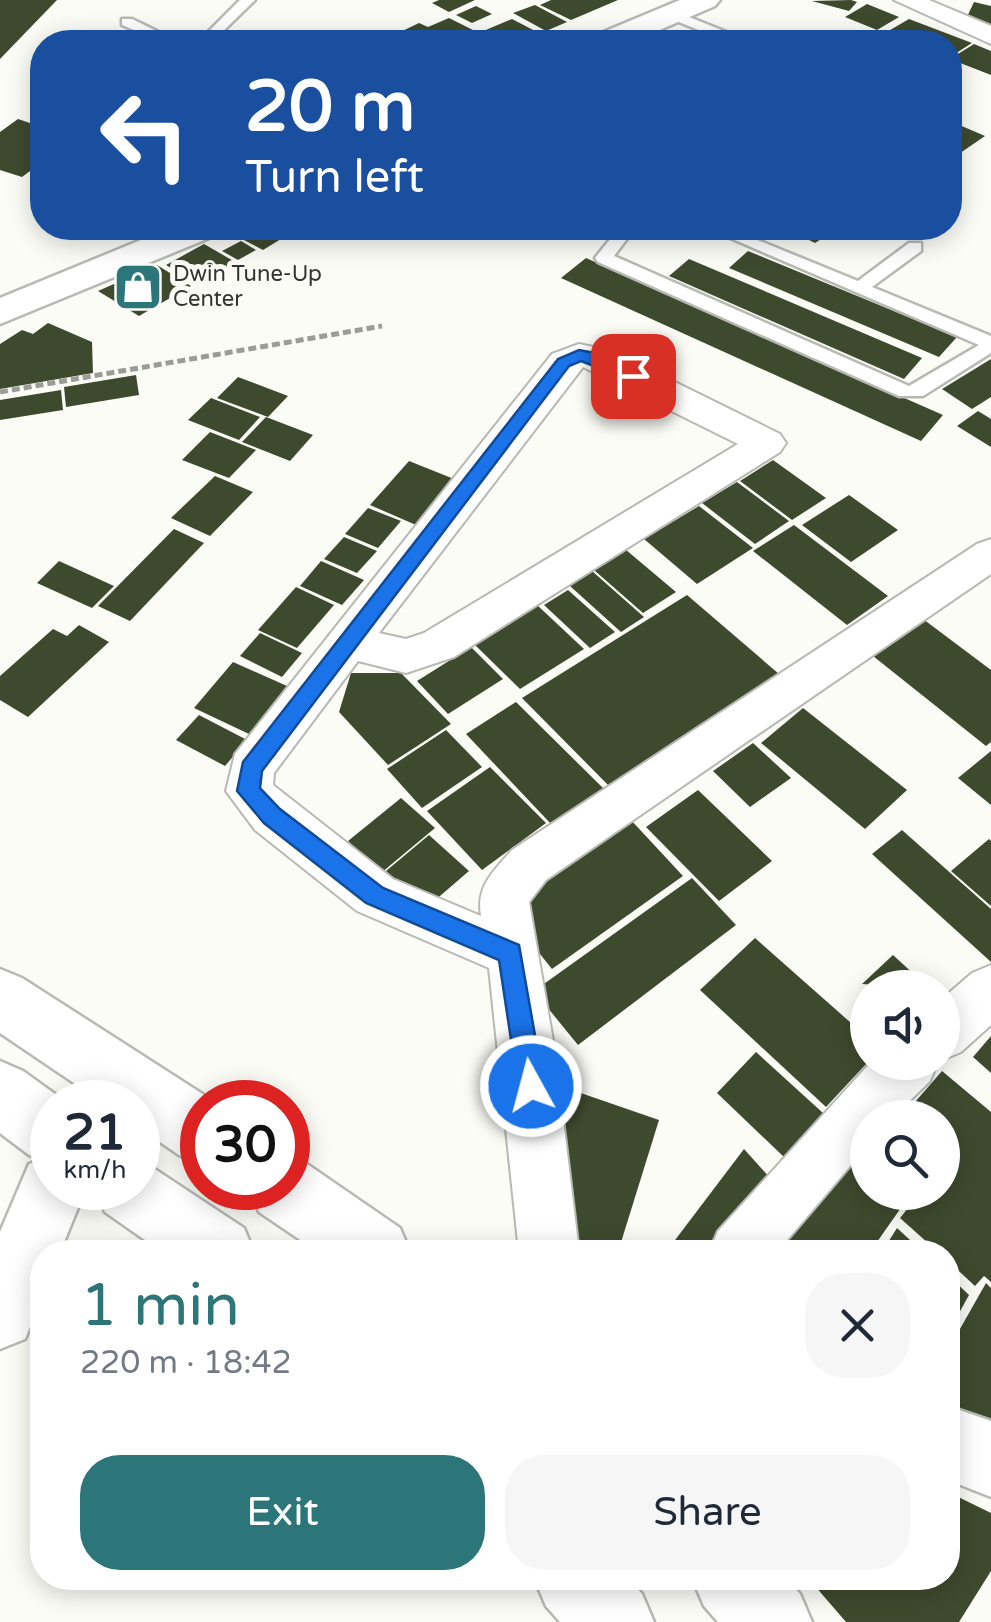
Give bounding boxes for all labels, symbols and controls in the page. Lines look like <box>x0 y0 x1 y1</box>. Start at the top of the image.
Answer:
text: 20 m <box>245 66 415 150</box>
icon: left <box>80 70 210 200</box>
text: Turn left <box>245 151 424 205</box>
shop icon: Dwin Tune-Up Center <box>112 261 164 313</box>
place label: Dwin Tune-Up Center <box>173 261 322 312</box>
pin <box>591 334 676 419</box>
icon: arrive <box>606 349 661 404</box>
map controls <box>850 970 960 1210</box>
button: sound <box>850 970 960 1080</box>
position arrow <box>479 1034 583 1138</box>
speed limit sign: 30 <box>180 1080 310 1210</box>
button: search <box>850 1100 960 1210</box>
text: 21 <box>64 1103 126 1163</box>
text: km/h <box>64 1155 126 1185</box>
text: 1 min <box>80 1270 240 1342</box>
button: close <box>805 1273 910 1378</box>
text: 220 m · 18:42 <box>80 1344 292 1382</box>
button: Exit <box>80 1455 485 1570</box>
button: Share <box>505 1455 910 1570</box>

